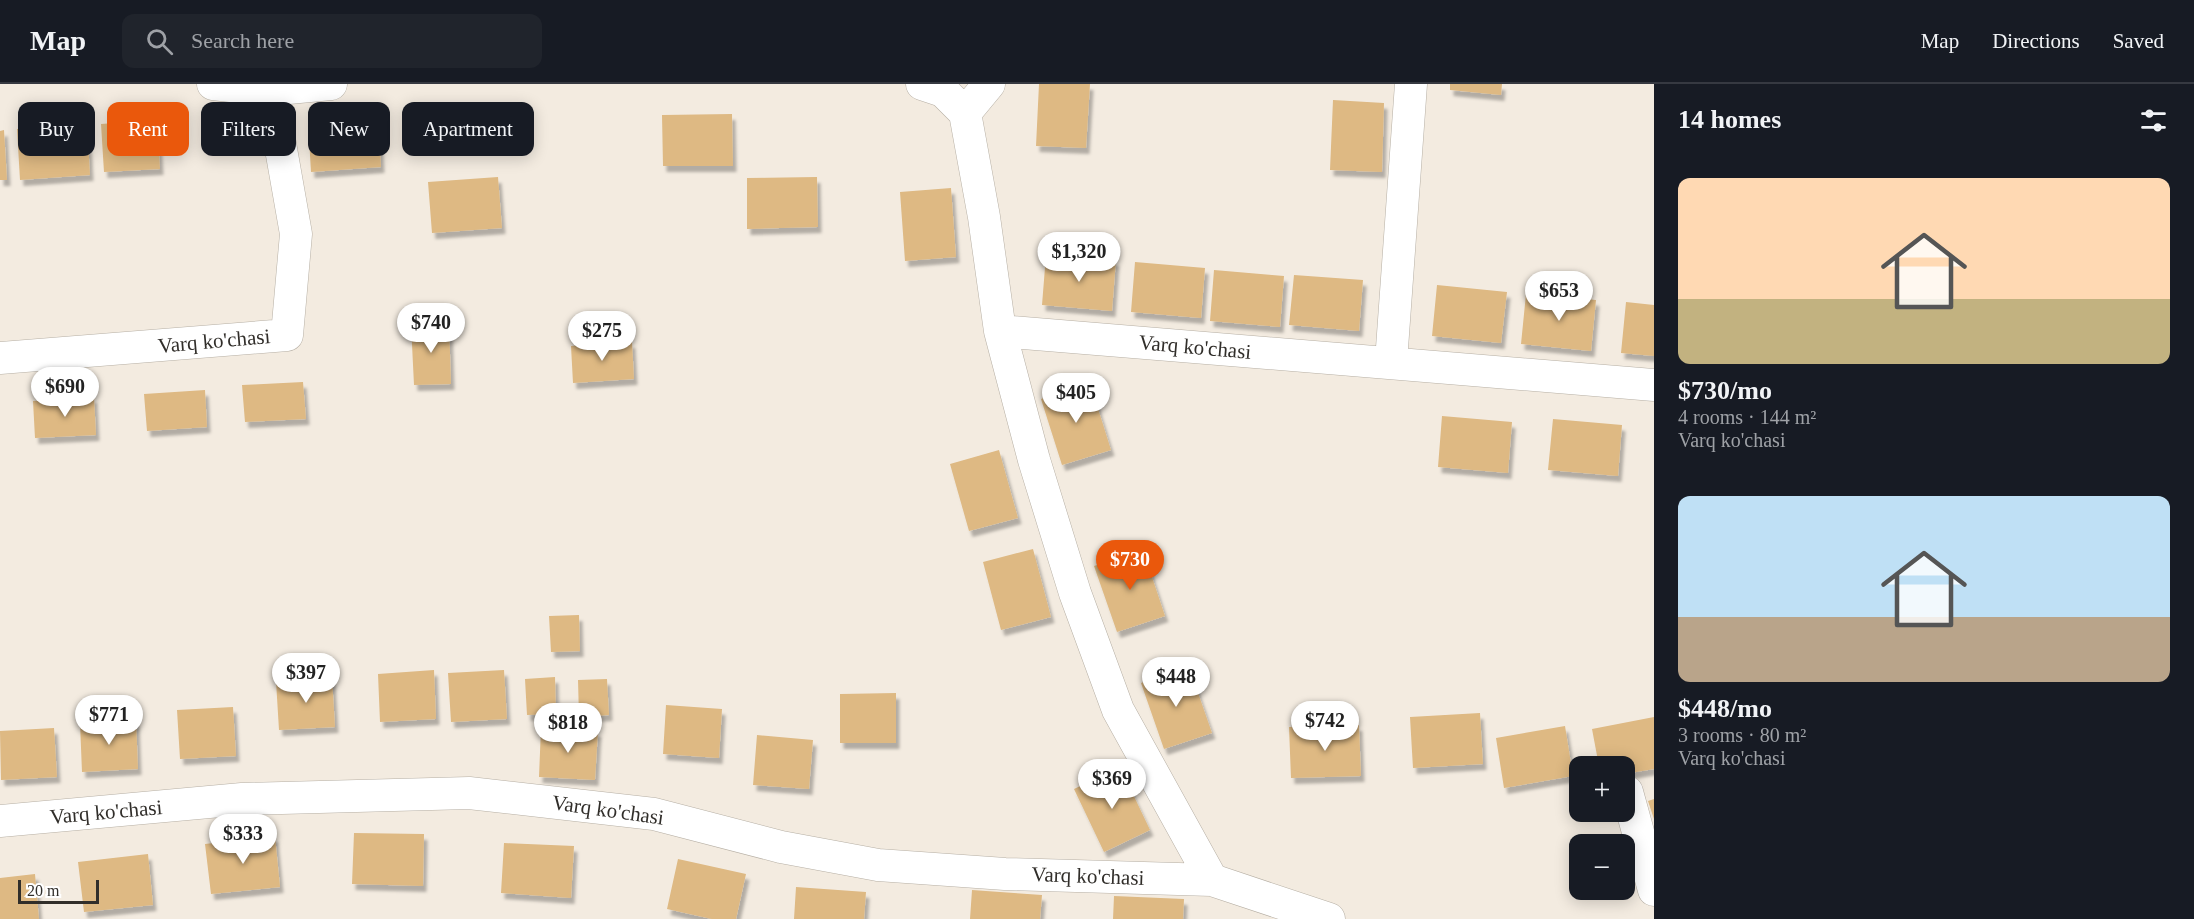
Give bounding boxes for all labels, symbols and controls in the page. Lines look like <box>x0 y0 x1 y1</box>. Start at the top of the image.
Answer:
search box <box>122 14 542 68</box>
text: Map <box>30 25 86 56</box>
icon: search <box>143 25 176 58</box>
text: Search here <box>191 28 294 53</box>
text: Map <box>1921 29 1959 53</box>
text: Directions <box>1992 29 2080 53</box>
text: Saved <box>2113 29 2164 53</box>
chip: Buy <box>18 102 95 156</box>
chip: Rent <box>107 102 189 156</box>
chip: Filters <box>201 102 296 156</box>
chip: New <box>308 102 390 156</box>
chip: Apartment <box>402 102 534 156</box>
icon: filters <box>2137 104 2170 137</box>
text: 14 homes <box>1678 105 1781 134</box>
icon: home <box>1870 217 1978 325</box>
pin: $1,320 <box>1030 232 1128 283</box>
text: $1,320 <box>1052 240 1107 262</box>
pin: $653 <box>1523 271 1595 322</box>
text: $653 <box>1539 279 1579 301</box>
pin: $740 <box>395 303 467 354</box>
text: $740 <box>411 311 451 333</box>
pin: $275 <box>566 311 638 362</box>
text: $275 <box>582 319 622 341</box>
street label: Varq ko'chasi <box>157 324 271 358</box>
street label: Varq ko'chasi <box>1138 330 1252 364</box>
pin: $690 <box>29 367 101 418</box>
pin: $405 <box>1040 373 1112 424</box>
text: $690 <box>45 375 85 397</box>
text: $730/mo <box>1678 376 1772 405</box>
text: $405 <box>1056 381 1096 403</box>
text: 4 rooms · 144 m² <box>1678 406 1816 428</box>
text: Varq ko'chasi <box>1678 429 1785 451</box>
icon: home <box>1870 535 1978 643</box>
pin: $730 <box>1094 540 1166 591</box>
text: $730 <box>1110 548 1150 570</box>
pin: $397 <box>270 653 342 704</box>
pin: $448 <box>1140 657 1212 708</box>
text: $397 <box>286 661 326 683</box>
text: $448 <box>1156 665 1196 687</box>
text: $448/mo <box>1678 694 1772 723</box>
pin: $771 <box>73 695 145 746</box>
pin: $742 <box>1289 701 1361 752</box>
text: $771 <box>89 703 129 725</box>
pin: $818 <box>532 703 604 754</box>
text: $742 <box>1305 709 1345 731</box>
text: $818 <box>548 711 588 733</box>
text: 3 rooms · 80 m² <box>1678 724 1806 746</box>
text: Varq ko'chasi <box>1678 747 1785 769</box>
map controls <box>1569 756 1635 900</box>
button: + <box>1569 756 1635 822</box>
pin: $369 <box>1076 759 1148 810</box>
text: $369 <box>1092 767 1132 789</box>
street label: Varq ko'chasi <box>550 790 666 830</box>
street label: Varq ko'chasi <box>49 795 163 829</box>
pin: $333 <box>207 814 279 865</box>
text: $333 <box>223 822 263 844</box>
button: − <box>1569 834 1635 900</box>
street label: Varq ko'chasi <box>1031 862 1145 890</box>
scale bar <box>18 877 99 904</box>
text: 20 m <box>27 882 59 899</box>

